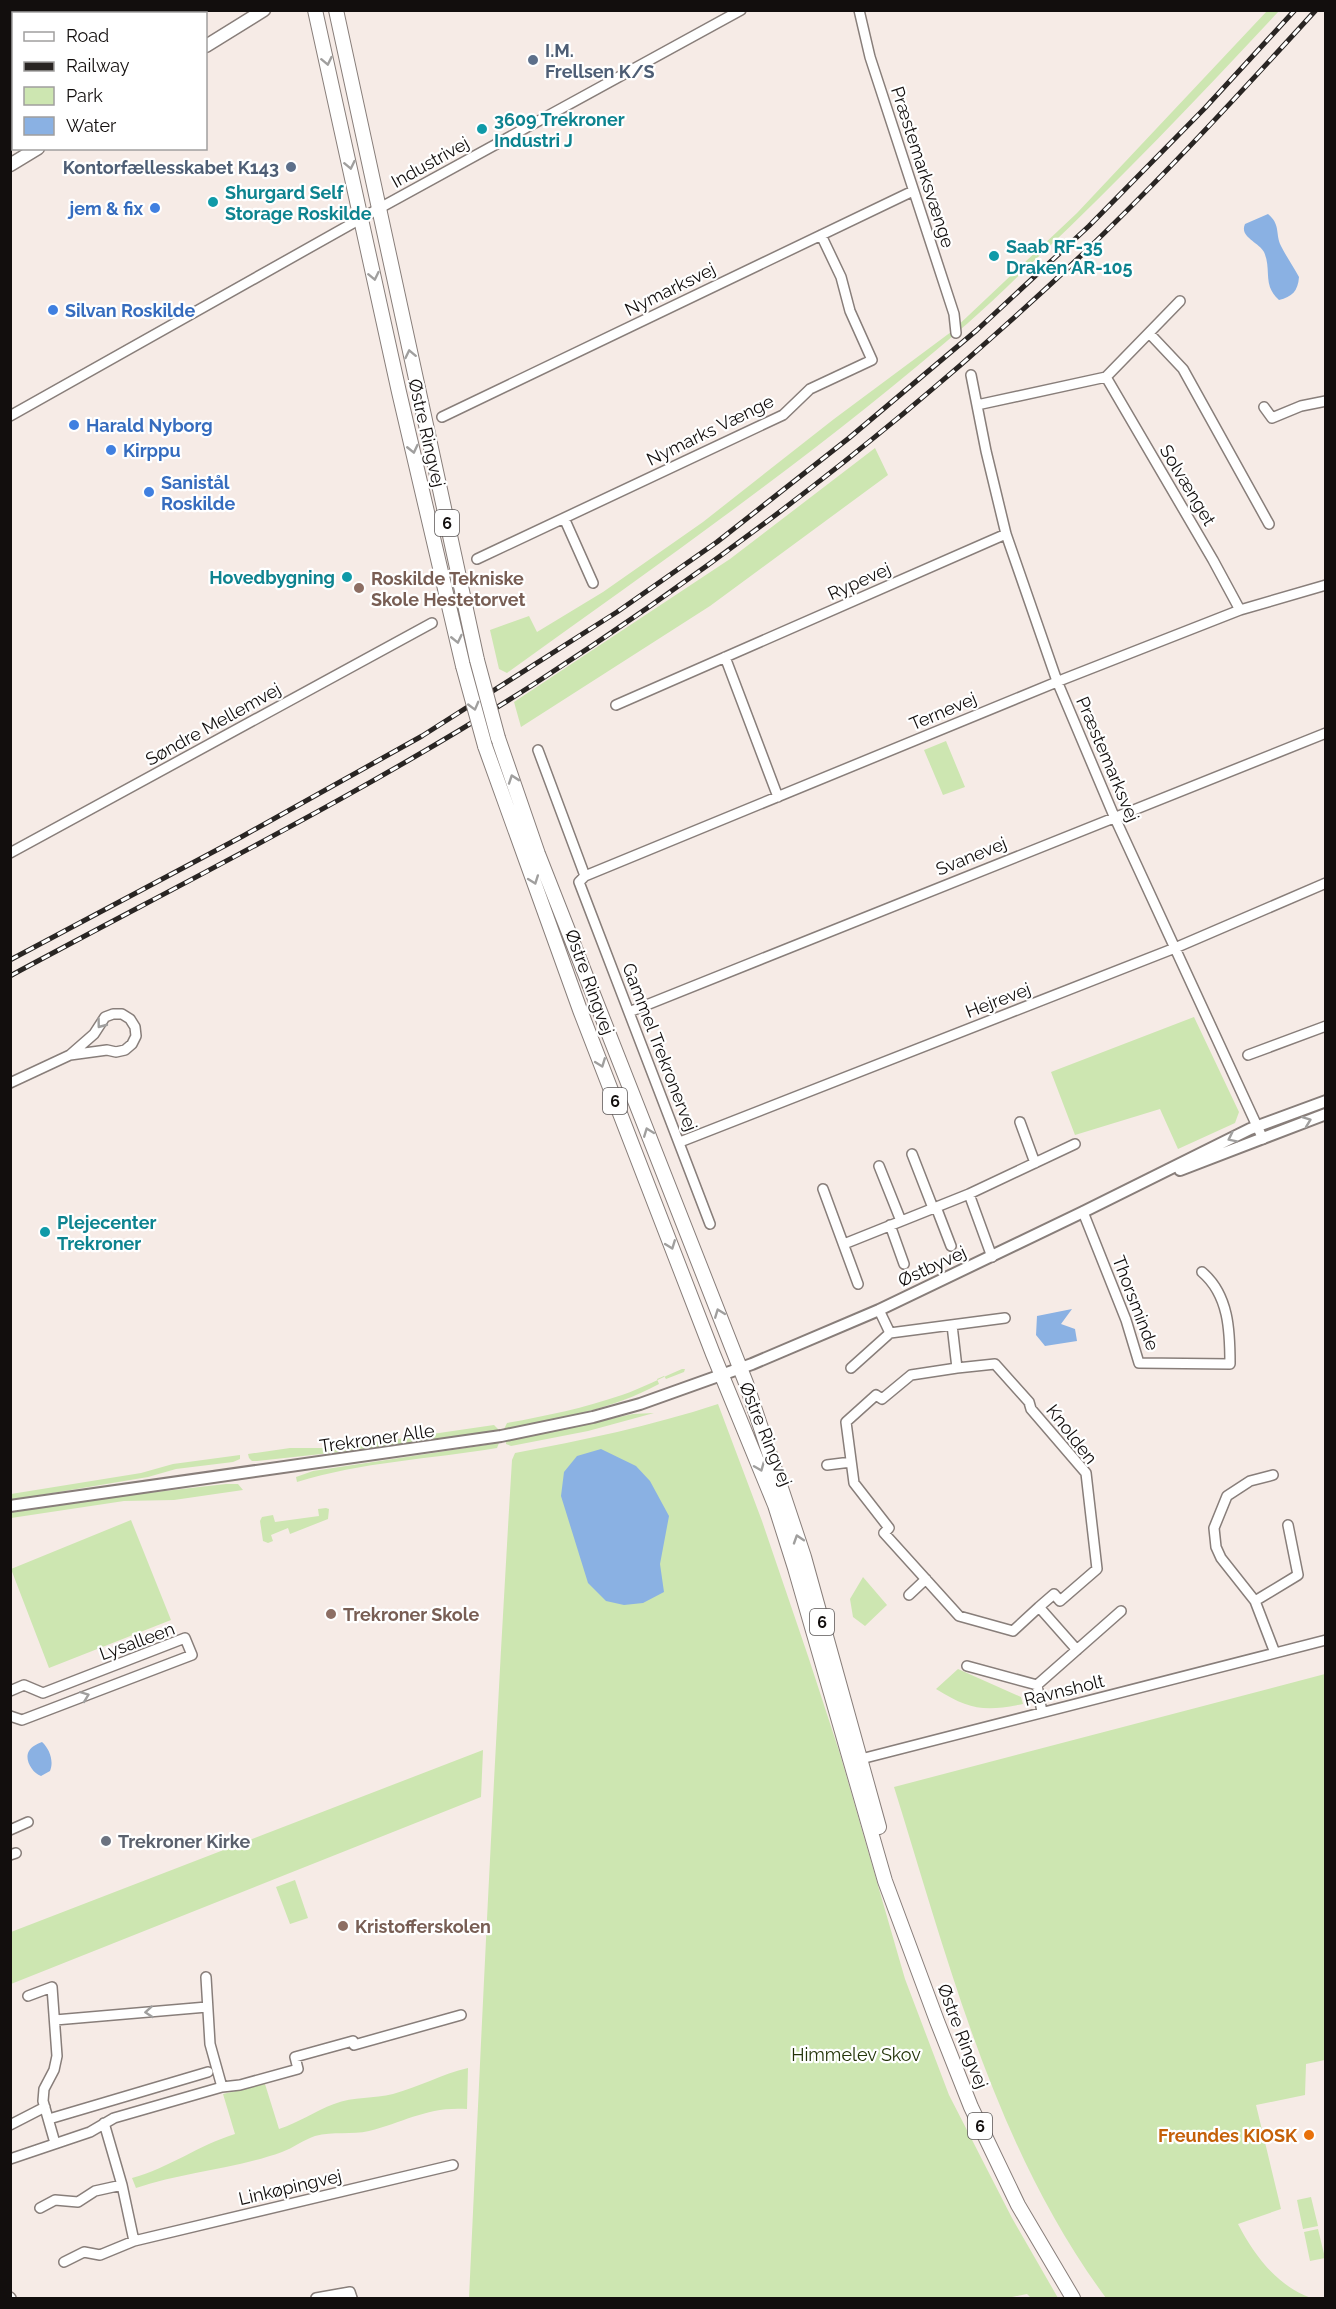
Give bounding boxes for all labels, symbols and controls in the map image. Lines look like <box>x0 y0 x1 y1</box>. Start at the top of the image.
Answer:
legend <box>12 12 207 150</box>
text: Road <box>66 25 109 46</box>
place label: I.M. Frellsen K/S <box>545 40 655 82</box>
marker: I.M. Frellsen K/S <box>526 53 540 67</box>
text: Railway <box>66 55 130 76</box>
one-way arrow <box>319 56 332 66</box>
street label: Præstemarksvænge <box>887 84 959 251</box>
text: Park <box>66 85 103 106</box>
place label: 3609 Trekroner Industri J <box>494 109 625 151</box>
text: Water <box>66 115 117 136</box>
marker: 3609 Trekroner Industri J <box>475 122 489 136</box>
street label: Industrivej <box>387 132 473 192</box>
place label: Kontorfællesskabet K143 <box>63 157 279 178</box>
marker: Kontorfællesskabet K143 <box>284 160 298 174</box>
one-way arrow <box>342 160 355 170</box>
place label: Shurgard Self Storage Roskilde <box>225 182 372 224</box>
marker: Shurgard Self Storage Roskilde <box>206 195 220 209</box>
place label: jem & fix <box>67 198 143 219</box>
marker: jem & fix <box>148 201 162 215</box>
place label: Saab RF-35 Draken AR-105 <box>1006 236 1133 278</box>
marker: Saab RF-35 Draken AR-105 <box>987 249 1001 263</box>
street label: Nymarksvej <box>621 258 719 320</box>
one-way arrow <box>367 270 380 280</box>
place label: Silvan Roskilde <box>65 300 195 321</box>
marker: Silvan Roskilde <box>46 303 60 317</box>
one-way arrow <box>404 349 417 359</box>
street label: Østre Ringvej <box>404 377 450 489</box>
street label: Nymarks Vænge <box>643 390 777 470</box>
place label: Harald Nyborg <box>86 415 213 436</box>
marker: Harald Nyborg <box>67 418 81 432</box>
place label: Kirppu <box>123 440 181 461</box>
street label: Solvænget <box>1156 441 1220 529</box>
marker: Kirppu <box>104 443 118 457</box>
one-way arrow <box>405 444 418 454</box>
place label: Sanistål Roskilde <box>161 472 235 514</box>
marker: Sanistål Roskilde <box>142 485 156 499</box>
road number: 6 <box>435 510 459 536</box>
street label: Rypevej <box>824 558 894 604</box>
place label: Hovedbygning <box>209 567 335 588</box>
place label: Roskilde Tekniske Skole Hestetorvet <box>371 568 526 610</box>
marker: Hovedbygning <box>340 570 354 584</box>
marker: Roskilde Tekniske Skole Hestetorvet <box>352 581 366 595</box>
one-way arrow <box>450 634 463 644</box>
street label: Søndre Mellemvej <box>142 678 284 770</box>
street label: Ternevej <box>906 688 980 734</box>
street label: Præstemarksvej <box>1072 693 1144 825</box>
one-way arrow <box>467 700 479 711</box>
one-way arrow <box>507 774 520 785</box>
street label: Svanevej <box>933 832 1009 880</box>
one-way arrow <box>526 875 539 885</box>
street label: Østre Ringvej <box>561 926 619 1038</box>
street label: Gammel Trekronervej <box>618 960 702 1134</box>
street label: Hejrevej <box>963 978 1033 1022</box>
one-way arrow <box>97 1017 108 1028</box>
one-way arrow <box>594 1057 606 1068</box>
road number: 6 <box>603 1088 627 1114</box>
one-way arrow <box>1301 1116 1312 1128</box>
one-way arrow <box>643 1127 655 1138</box>
one-way arrow <box>1228 1130 1239 1142</box>
place label: Plejecenter Trekroner <box>57 1212 156 1254</box>
marker: Plejecenter Trekroner <box>38 1225 52 1239</box>
one-way arrow <box>664 1239 676 1250</box>
street label: Østbyvej <box>895 1241 969 1291</box>
street label: Thorsminde <box>1108 1253 1164 1354</box>
one-way arrow <box>714 1308 726 1319</box>
street label: Østre Ringvej <box>736 1379 796 1489</box>
street label: Knolden <box>1042 1400 1102 1468</box>
street label: Trekroner Alle <box>318 1419 436 1456</box>
one-way arrow <box>753 1461 765 1472</box>
one-way arrow <box>793 1534 805 1545</box>
place label: Trekroner Skole <box>343 1604 479 1625</box>
marker: Trekroner Skole <box>324 1607 338 1621</box>
road number: 6 <box>810 1609 834 1635</box>
street label: Lysalleen <box>97 1618 177 1664</box>
street label: Ravnsholt <box>1022 1670 1106 1710</box>
one-way arrow <box>78 1691 89 1703</box>
place label: Trekroner Kirke <box>118 1831 250 1852</box>
marker: Trekroner Kirke <box>99 1834 113 1848</box>
place label: Kristofferskolen <box>355 1916 491 1937</box>
marker: Kristofferskolen <box>336 1919 350 1933</box>
street label: Østre Ringvej <box>933 1981 993 2091</box>
one-way arrow <box>144 2005 153 2018</box>
park label: Himmelev Skov <box>791 2044 921 2065</box>
road number: 6 <box>968 2113 992 2139</box>
place label: Freundes KIOSK <box>1158 2125 1298 2146</box>
marker: Freundes KIOSK <box>1302 2128 1316 2142</box>
street label: Linkøpingvej <box>236 2165 344 2209</box>

